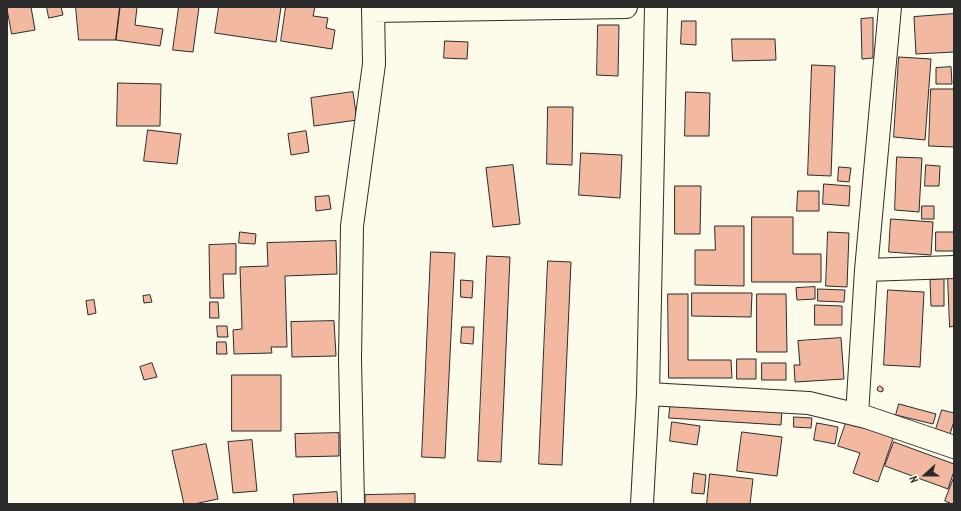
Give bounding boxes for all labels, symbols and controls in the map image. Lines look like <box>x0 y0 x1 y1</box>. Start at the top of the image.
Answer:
north arrow <box>905 455 945 495</box>
text: N <box>906 474 921 485</box>

